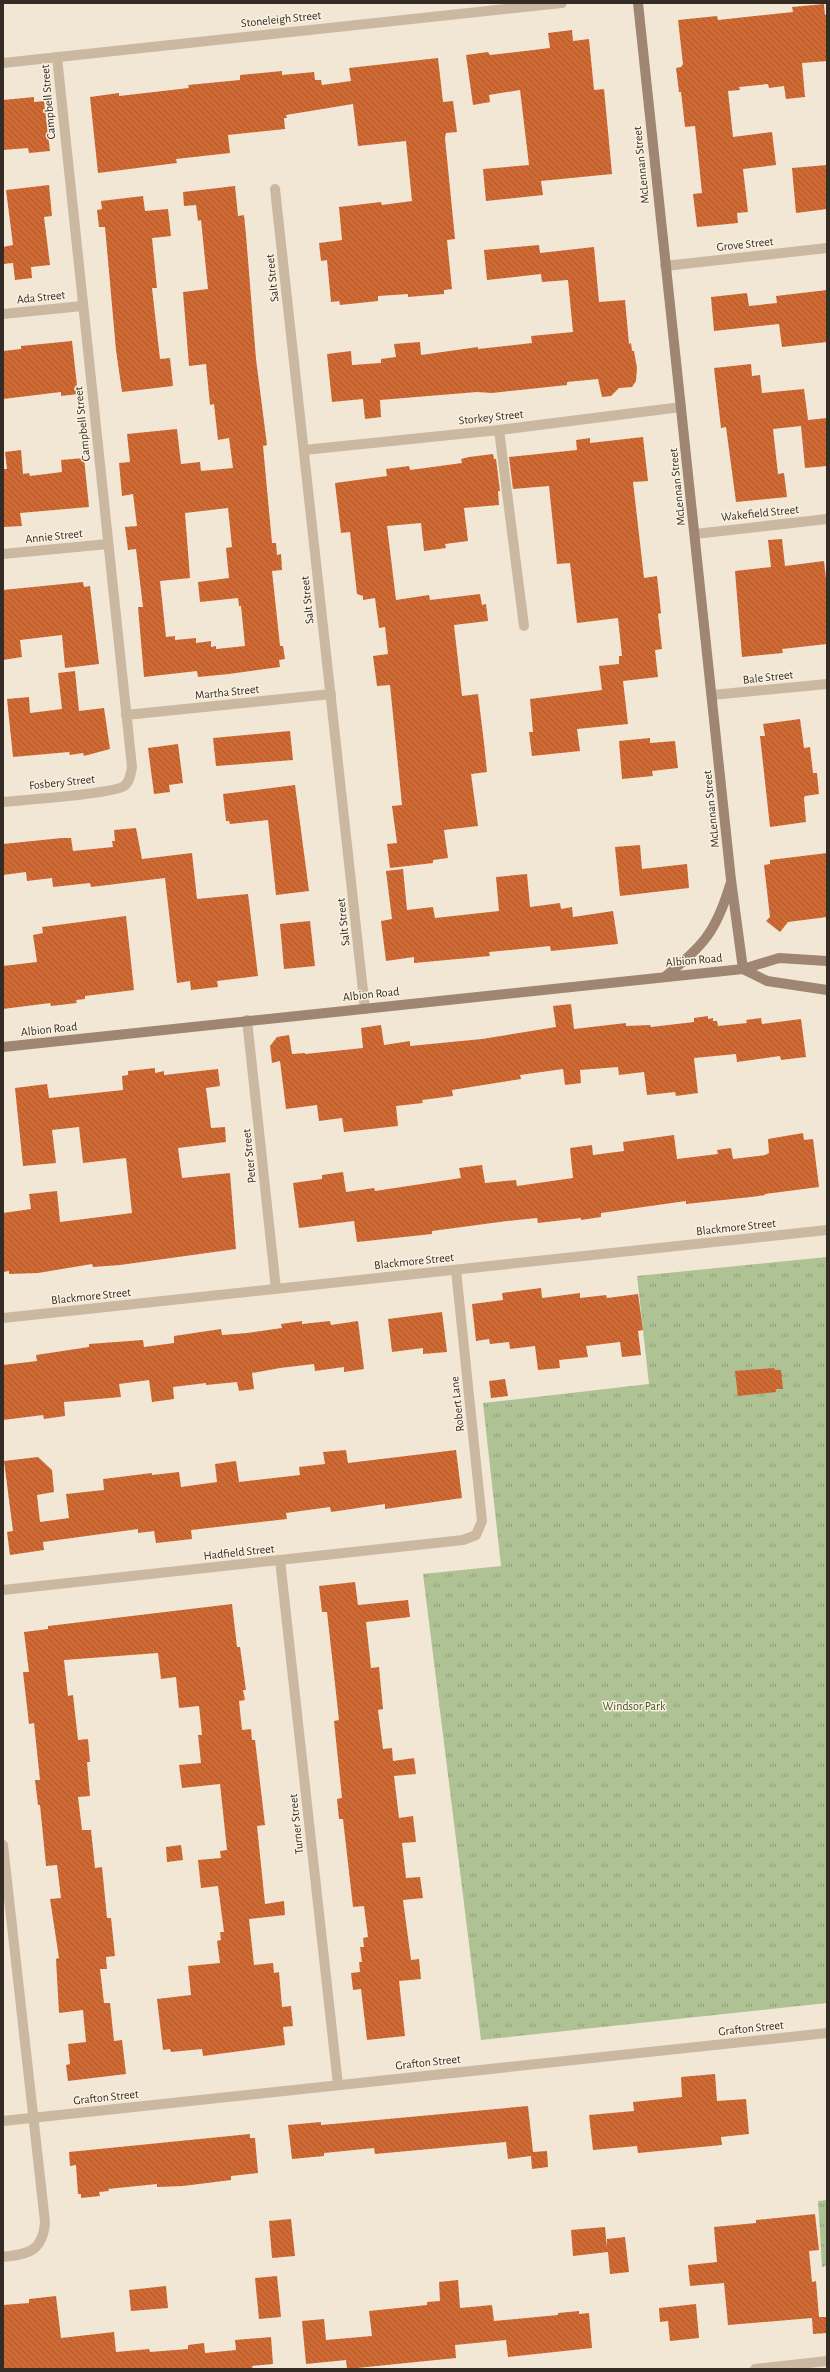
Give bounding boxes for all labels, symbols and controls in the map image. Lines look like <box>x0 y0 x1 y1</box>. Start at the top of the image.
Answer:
street label: Stoneleigh Street <box>240 9 322 29</box>
street label: Campbell Street <box>39 64 57 140</box>
street label: McLennan Street <box>631 125 651 204</box>
street label: Grove Street <box>716 235 774 253</box>
street label: Salt Street <box>264 253 280 302</box>
street label: Ada Street <box>16 288 66 306</box>
street label: Campbell Street <box>72 386 92 462</box>
street label: Storkey Street <box>458 408 524 427</box>
street label: McLennan Street <box>667 447 687 526</box>
street label: Wakefield Street <box>721 503 800 523</box>
street label: Annie Street <box>25 527 84 545</box>
street label: Salt Street <box>299 575 315 624</box>
street label: Bale Street <box>742 668 794 686</box>
street label: Martha Street <box>194 683 260 701</box>
street label: McLennan Street <box>701 769 721 848</box>
street label: Fosbery Street <box>28 773 96 792</box>
street label: Salt Street <box>335 897 351 946</box>
street label: Albion Road <box>665 952 723 968</box>
street label: Albion Road <box>342 985 400 1003</box>
street label: Albion Road <box>20 1020 78 1038</box>
street label: Peter Street <box>240 1128 258 1184</box>
street label: Blackmore Street <box>696 1217 777 1237</box>
street label: Blackmore Street <box>374 1251 455 1271</box>
street label: Blackmore Street <box>51 1286 132 1306</box>
street label: Robert Lane <box>448 1376 466 1432</box>
street label: Hadfield Street <box>203 1542 275 1562</box>
park label: Windsor Park <box>603 1700 666 1712</box>
street label: Turner Street <box>287 1793 305 1855</box>
street label: Grafton Street <box>718 2019 784 2037</box>
street label: Grafton Street <box>395 2053 461 2071</box>
street label: Grafton Street <box>73 2088 139 2106</box>

